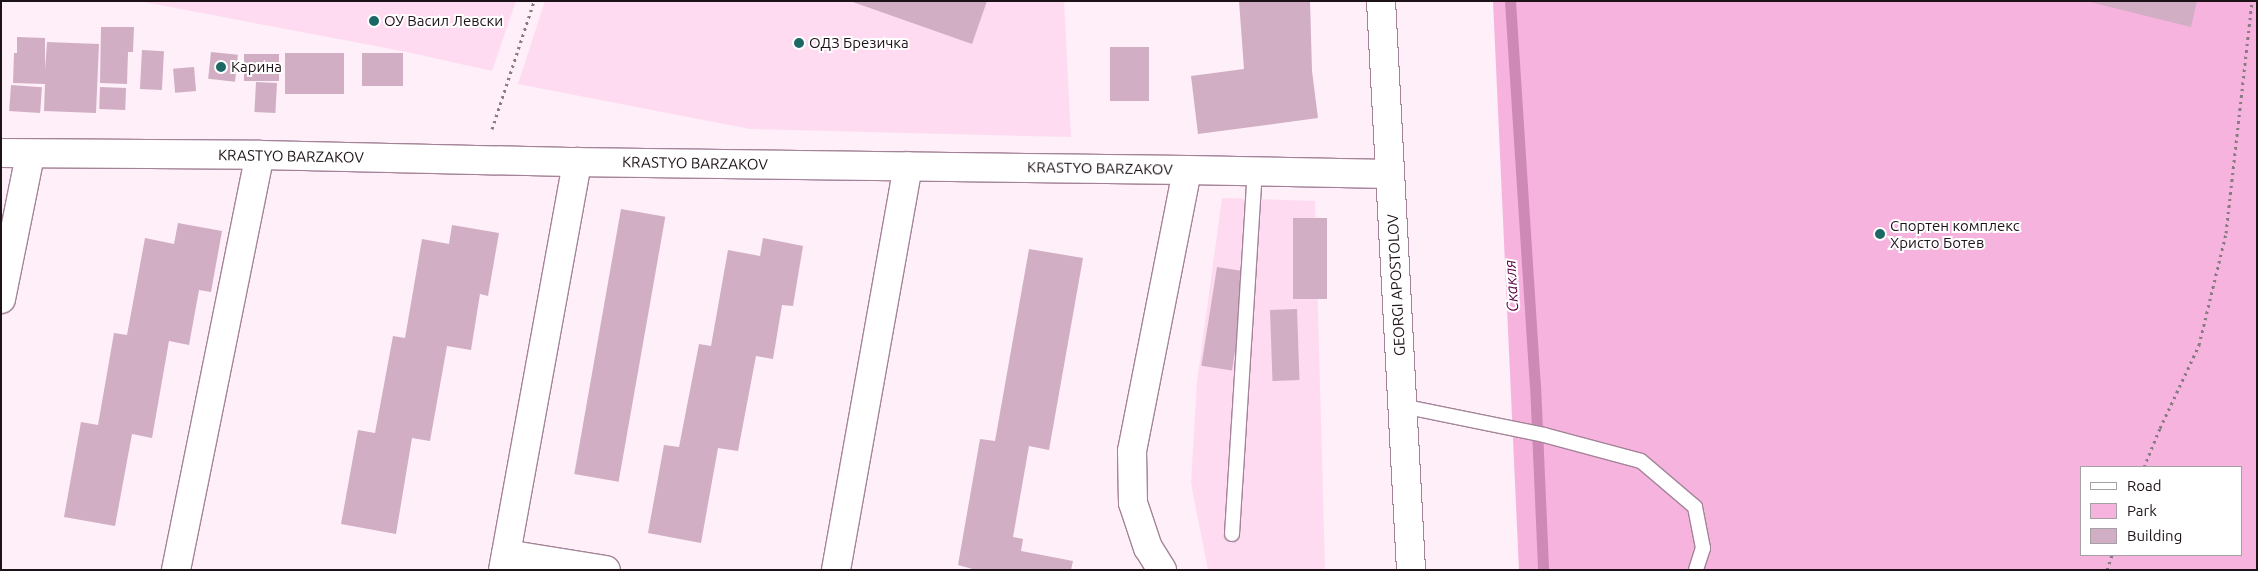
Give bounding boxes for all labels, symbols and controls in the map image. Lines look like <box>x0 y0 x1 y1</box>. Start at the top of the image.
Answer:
place label: ОУ Васил Левски <box>384 12 503 30</box>
marker: ОУ Васил Левски <box>368 15 380 27</box>
place label: ОДЗ Брезичка <box>809 34 909 52</box>
marker: ОДЗ Брезичка <box>793 37 805 49</box>
place label: Карина <box>231 58 282 76</box>
marker: Карина <box>215 61 227 73</box>
street label: KRASTYO BARZAKOV <box>218 146 364 166</box>
street label: KRASTYO BARZAKOV <box>622 153 768 173</box>
street label: KRASTYO BARZAKOV <box>1027 158 1173 178</box>
street label: GEORGI APOSTOLOV <box>1383 213 1409 357</box>
place label: Спортен комплекс Христо Ботев <box>1890 216 2020 251</box>
marker: Спортен комплекс Христо Ботев <box>1874 228 1886 240</box>
water label: Скакля <box>1500 259 1522 313</box>
legend <box>2080 466 2243 556</box>
text: Road <box>2127 477 2162 494</box>
text: Park <box>2127 502 2157 519</box>
text: Building <box>2127 527 2182 544</box>

